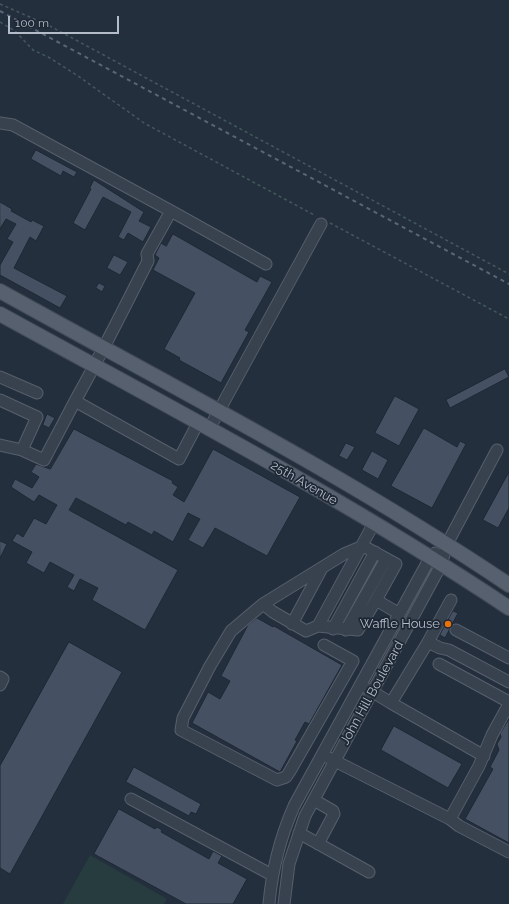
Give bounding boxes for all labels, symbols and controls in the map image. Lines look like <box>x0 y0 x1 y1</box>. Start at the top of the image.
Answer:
scale bar <box>10 8 121 34</box>
text: 100 m <box>15 16 49 30</box>
street label: 25th Avenue <box>268 458 340 508</box>
place label: Waffle House <box>360 616 440 632</box>
marker: Waffle House <box>443 619 453 629</box>
street label: John Hill Boulevard <box>337 638 407 748</box>

